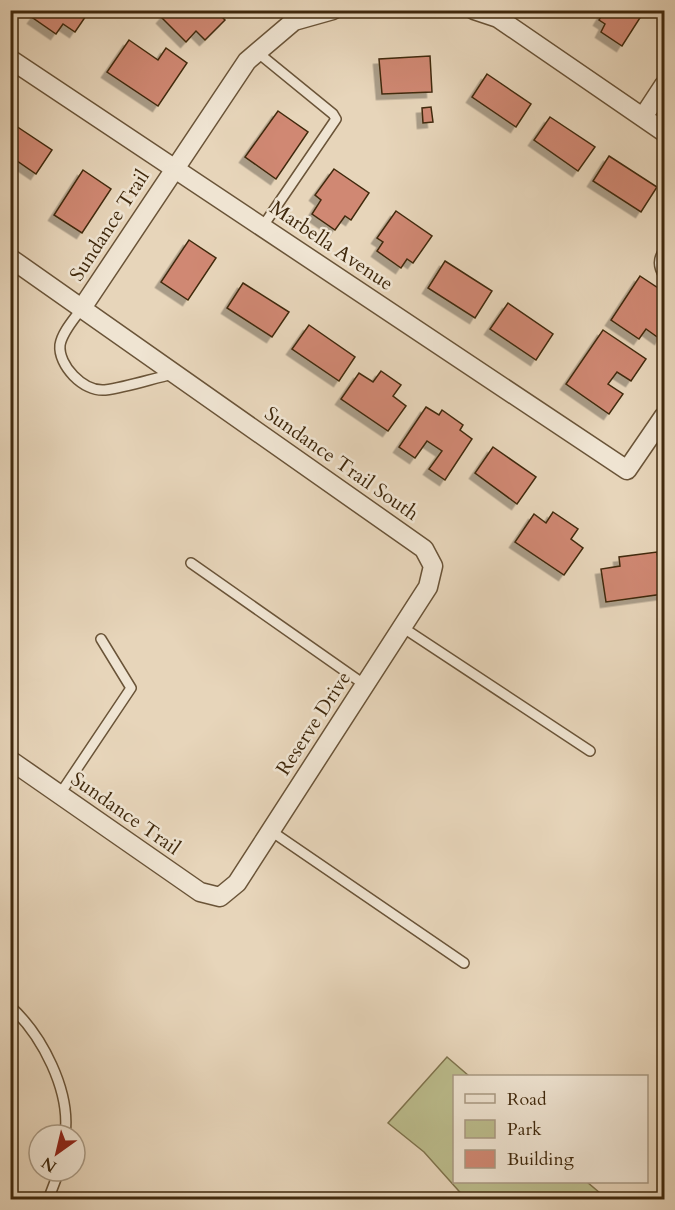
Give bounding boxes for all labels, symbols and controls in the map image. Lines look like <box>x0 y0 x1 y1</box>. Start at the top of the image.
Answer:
street label: Sundance Trail <box>63 164 156 286</box>
street label: Marbella Avenue <box>265 194 399 297</box>
street label: Sundance Trail South <box>259 400 424 527</box>
street label: Reserve Drive <box>270 666 357 781</box>
street label: Sundance Trail <box>66 766 186 861</box>
legend <box>453 1075 648 1183</box>
text: Road <box>507 1087 547 1112</box>
text: Park <box>507 1117 542 1142</box>
north arrow <box>27 1123 87 1183</box>
text: Building <box>507 1147 575 1172</box>
text: N <box>37 1152 61 1178</box>

